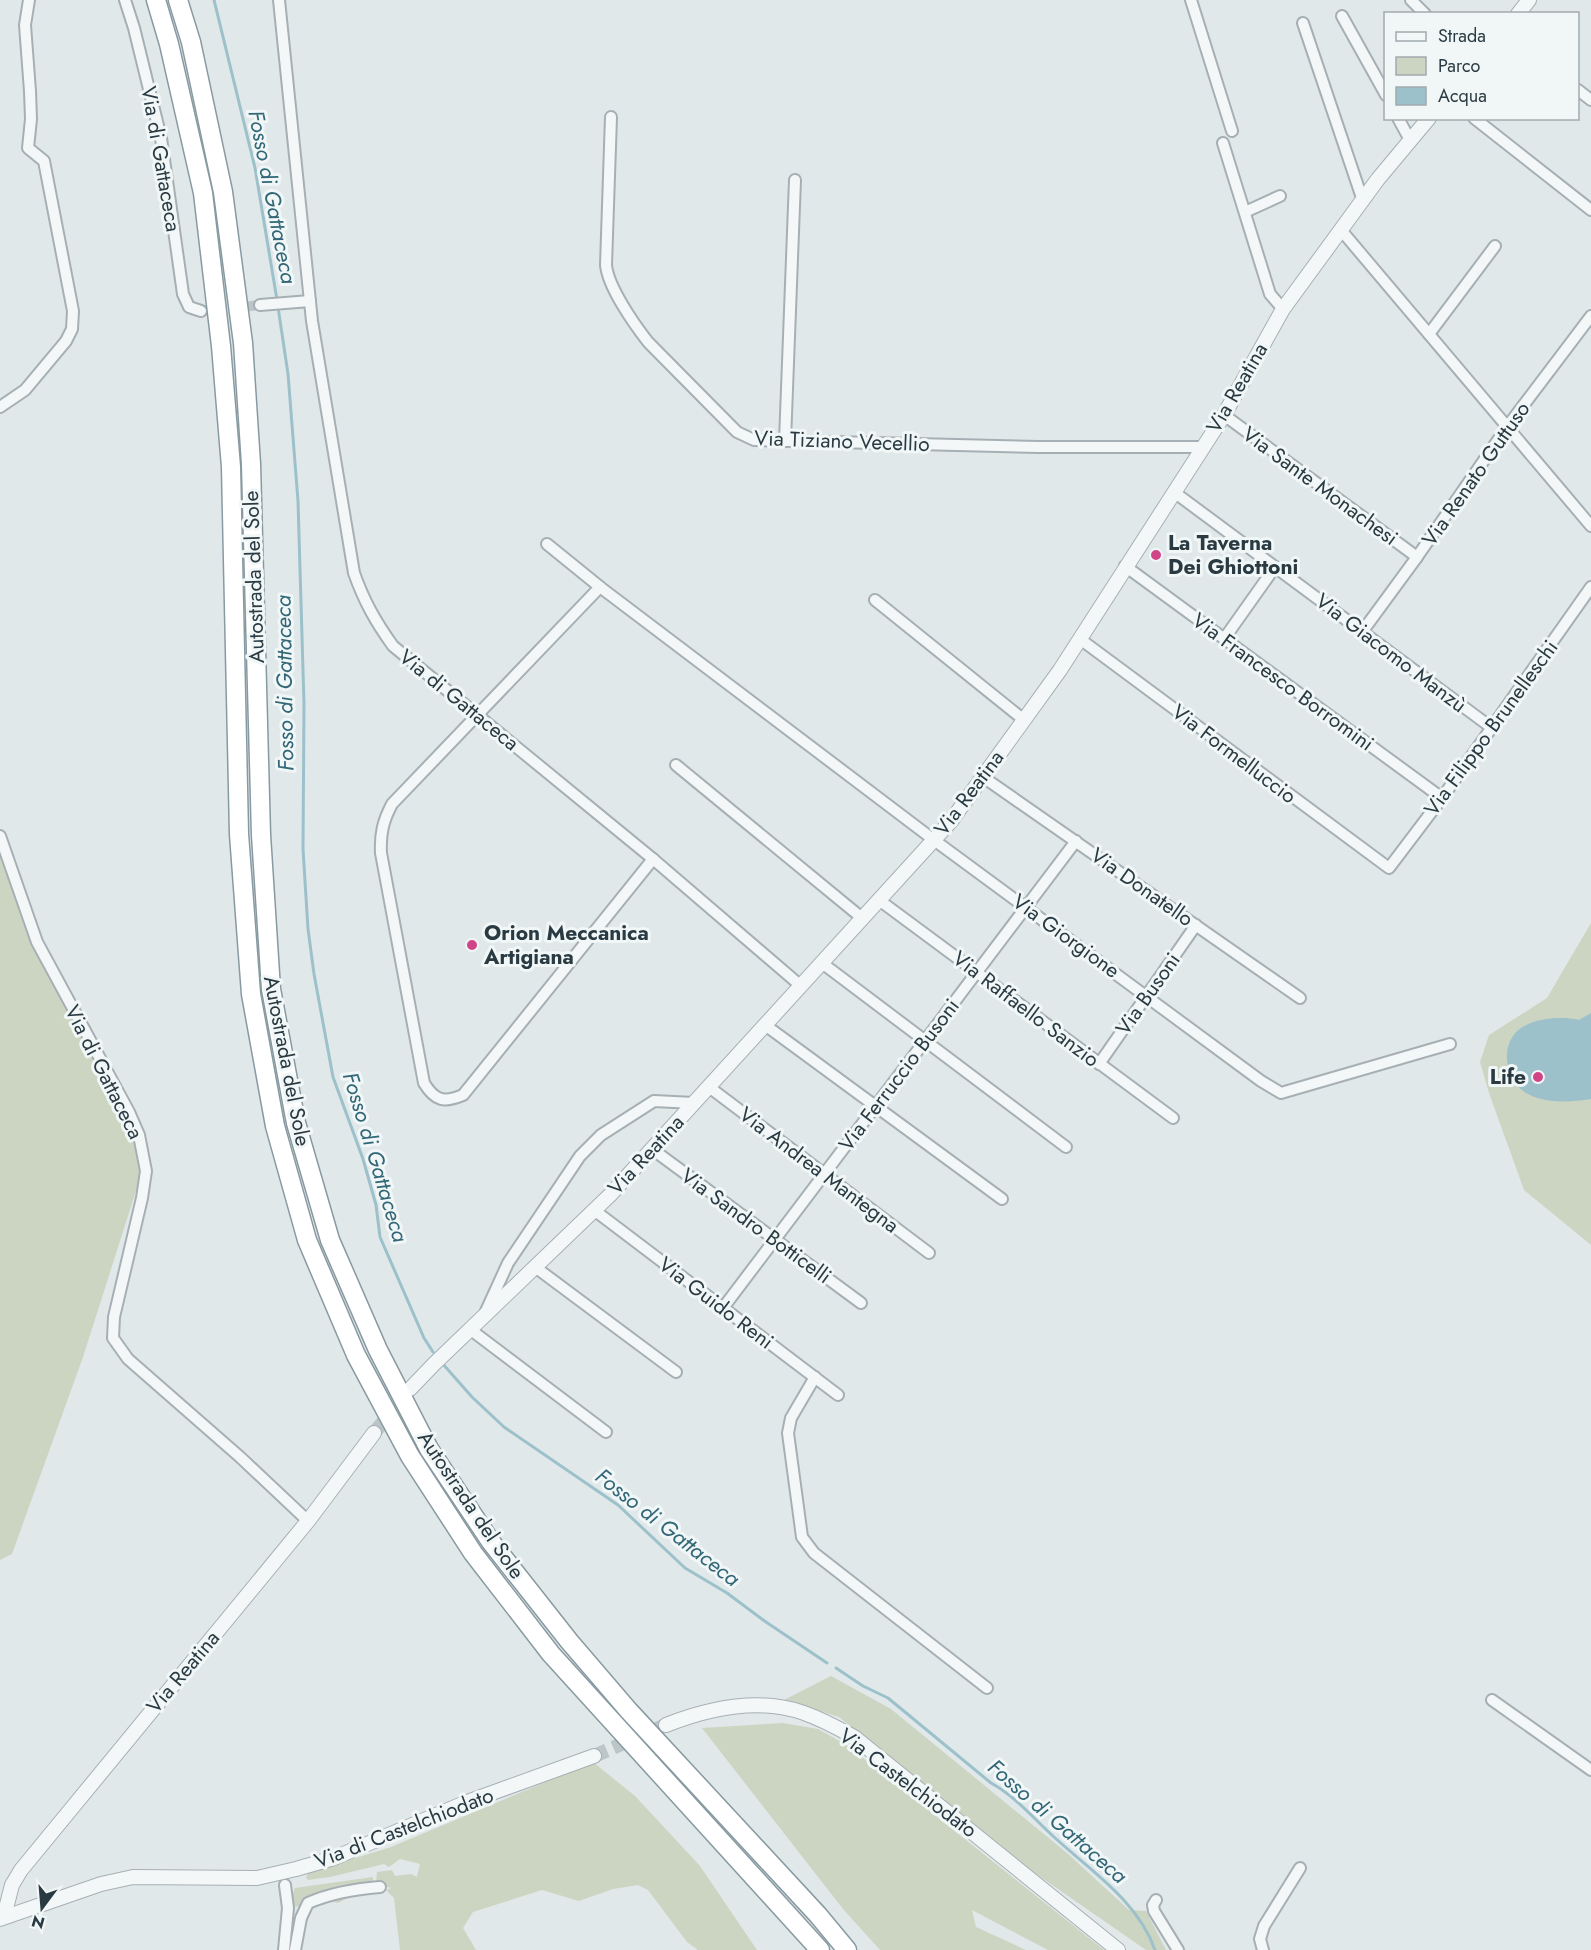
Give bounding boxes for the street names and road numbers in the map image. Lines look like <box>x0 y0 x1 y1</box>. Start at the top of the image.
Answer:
street label: Via di Gattaceca <box>133 84 189 234</box>
street label: Via Reatina <box>1199 337 1275 439</box>
street label: Via Renato Guttuso <box>1415 396 1537 552</box>
street label: Via Sante Monachesi <box>1236 419 1404 553</box>
street label: Via Tiziano Vecellio <box>754 423 930 459</box>
street label: Autostrada del Sole <box>236 490 272 664</box>
street label: Via Giacomo Manzù <box>1309 586 1473 720</box>
street label: Via Francesco Borromini <box>1186 606 1380 758</box>
street label: Via Filippo Brunelleschi <box>1417 634 1565 822</box>
street label: Via di Gattaceca <box>392 642 526 758</box>
street label: Via Formelluccio <box>1165 697 1303 811</box>
street label: Via Reatina <box>927 744 1011 842</box>
street label: Via Donatello <box>1084 840 1200 934</box>
street label: Via Giorgione <box>1006 887 1126 985</box>
street label: Via Raffaello Sanzio <box>946 944 1106 1074</box>
street label: Via Busoni <box>1108 947 1188 1041</box>
street label: Autostrada del Sole <box>256 973 318 1149</box>
street label: Via Ferruccio Busoni <box>832 992 966 1158</box>
street label: Via di Gattaceca <box>57 1000 151 1144</box>
street label: Via Andrea Mantegna <box>733 1100 905 1240</box>
street label: Via Reatina <box>601 1108 691 1202</box>
street label: Via Sandro Botticelli <box>674 1161 838 1291</box>
street label: Via Guido Reni <box>652 1250 780 1356</box>
street label: Autostrada del Sole <box>410 1425 532 1585</box>
street label: Via Reatina <box>139 1624 227 1720</box>
street label: Via Castelchiodato <box>833 1721 983 1845</box>
street label: Via di Castelchiodato <box>310 1780 498 1876</box>

